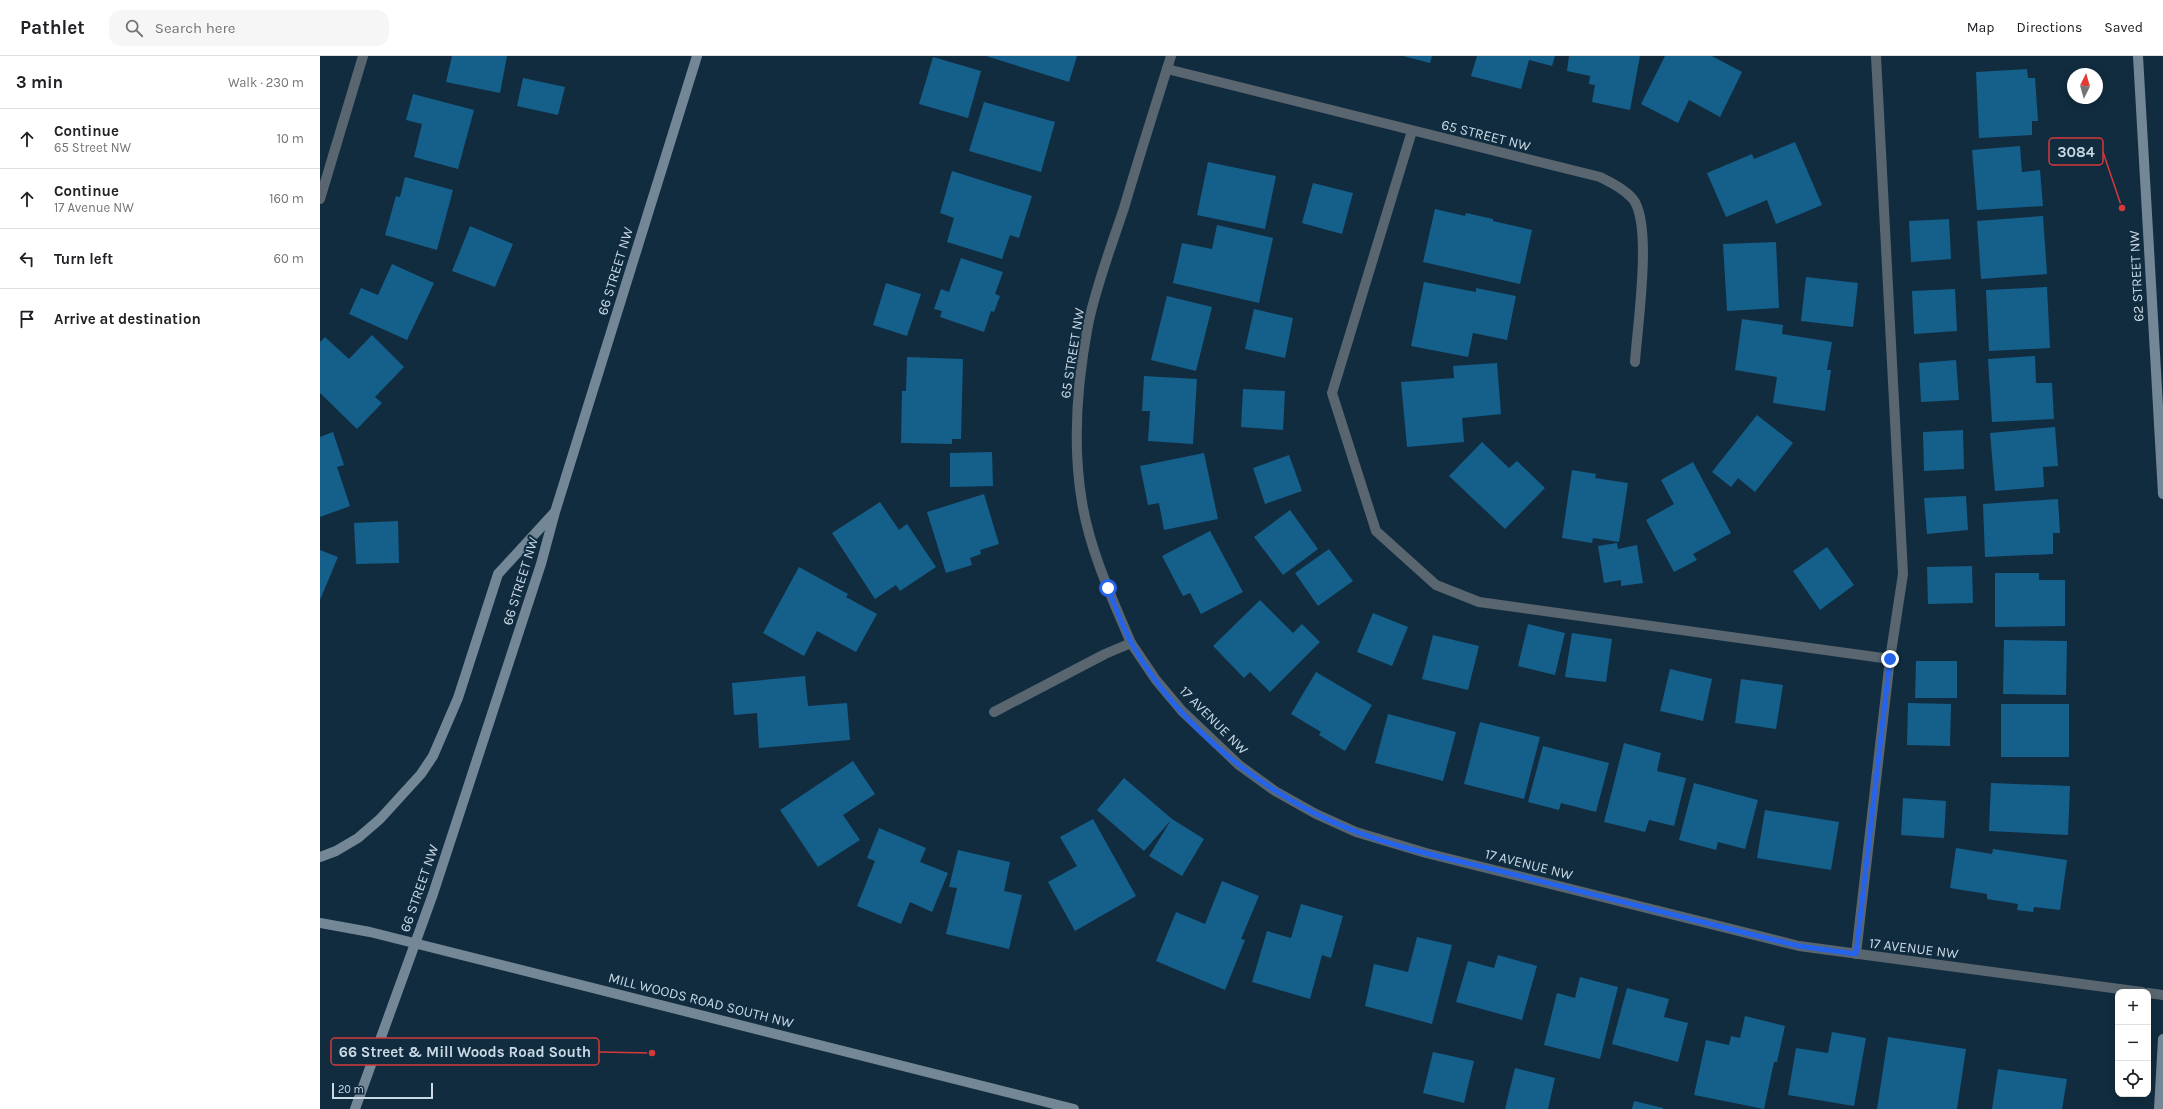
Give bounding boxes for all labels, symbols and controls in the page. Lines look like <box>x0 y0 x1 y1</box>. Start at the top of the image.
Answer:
search box <box>109 10 389 46</box>
text: Pathlet <box>20 17 85 39</box>
icon: search <box>123 17 145 39</box>
text: Search here <box>155 19 236 37</box>
text: Map <box>1967 19 1995 36</box>
text: Directions <box>2017 19 2082 36</box>
text: Saved <box>2104 19 2143 36</box>
north arrow <box>2067 68 2103 104</box>
text: 3 min <box>16 72 63 92</box>
text: Walk · 230 m <box>228 75 304 90</box>
street label: 65 STREET NW <box>1439 116 1533 155</box>
text: Continue <box>54 122 119 140</box>
icon: ahead <box>16 128 38 150</box>
text: 10 m <box>277 131 304 146</box>
callout: 3084 <box>2049 138 2103 165</box>
text: 65 Street NW <box>54 140 131 155</box>
text: 3084 <box>2057 143 2095 161</box>
text: Continue <box>54 182 119 200</box>
icon: ahead <box>16 188 38 210</box>
text: 160 m <box>269 191 304 206</box>
text: 17 Avenue NW <box>54 200 134 215</box>
street label: 66 STREET NW <box>594 224 637 317</box>
street label: 62 STREET NW <box>2126 229 2147 322</box>
icon: left <box>16 248 38 270</box>
text: Turn left <box>54 250 113 268</box>
text: 60 m <box>274 251 304 266</box>
street label: 65 STREET NW <box>1057 306 1088 400</box>
icon: arrive <box>16 308 38 330</box>
text: Arrive at destination <box>54 310 201 328</box>
street label: 66 STREET NW <box>499 534 542 627</box>
route start <box>1099 579 1117 597</box>
route end <box>1881 650 1899 668</box>
street label: 17 AVENUE NW <box>1176 683 1252 758</box>
street label: 66 STREET NW <box>397 842 443 934</box>
street label: 17 AVENUE NW <box>1483 845 1575 884</box>
street label: 17 AVENUE NW <box>1868 935 1960 962</box>
street label: MILL WOODS ROAD SOUTH NW <box>606 969 796 1032</box>
map controls <box>2115 989 2151 1097</box>
button: + <box>2115 989 2151 1025</box>
button: − <box>2115 1025 2151 1061</box>
callout: 66 Street & Mill Woods Road South <box>331 1038 599 1065</box>
text: 66 Street & Mill Woods Road South <box>339 1043 591 1061</box>
button: locate <box>2115 1061 2151 1097</box>
scale bar <box>332 1081 433 1100</box>
text: 20 m <box>338 1083 364 1096</box>

